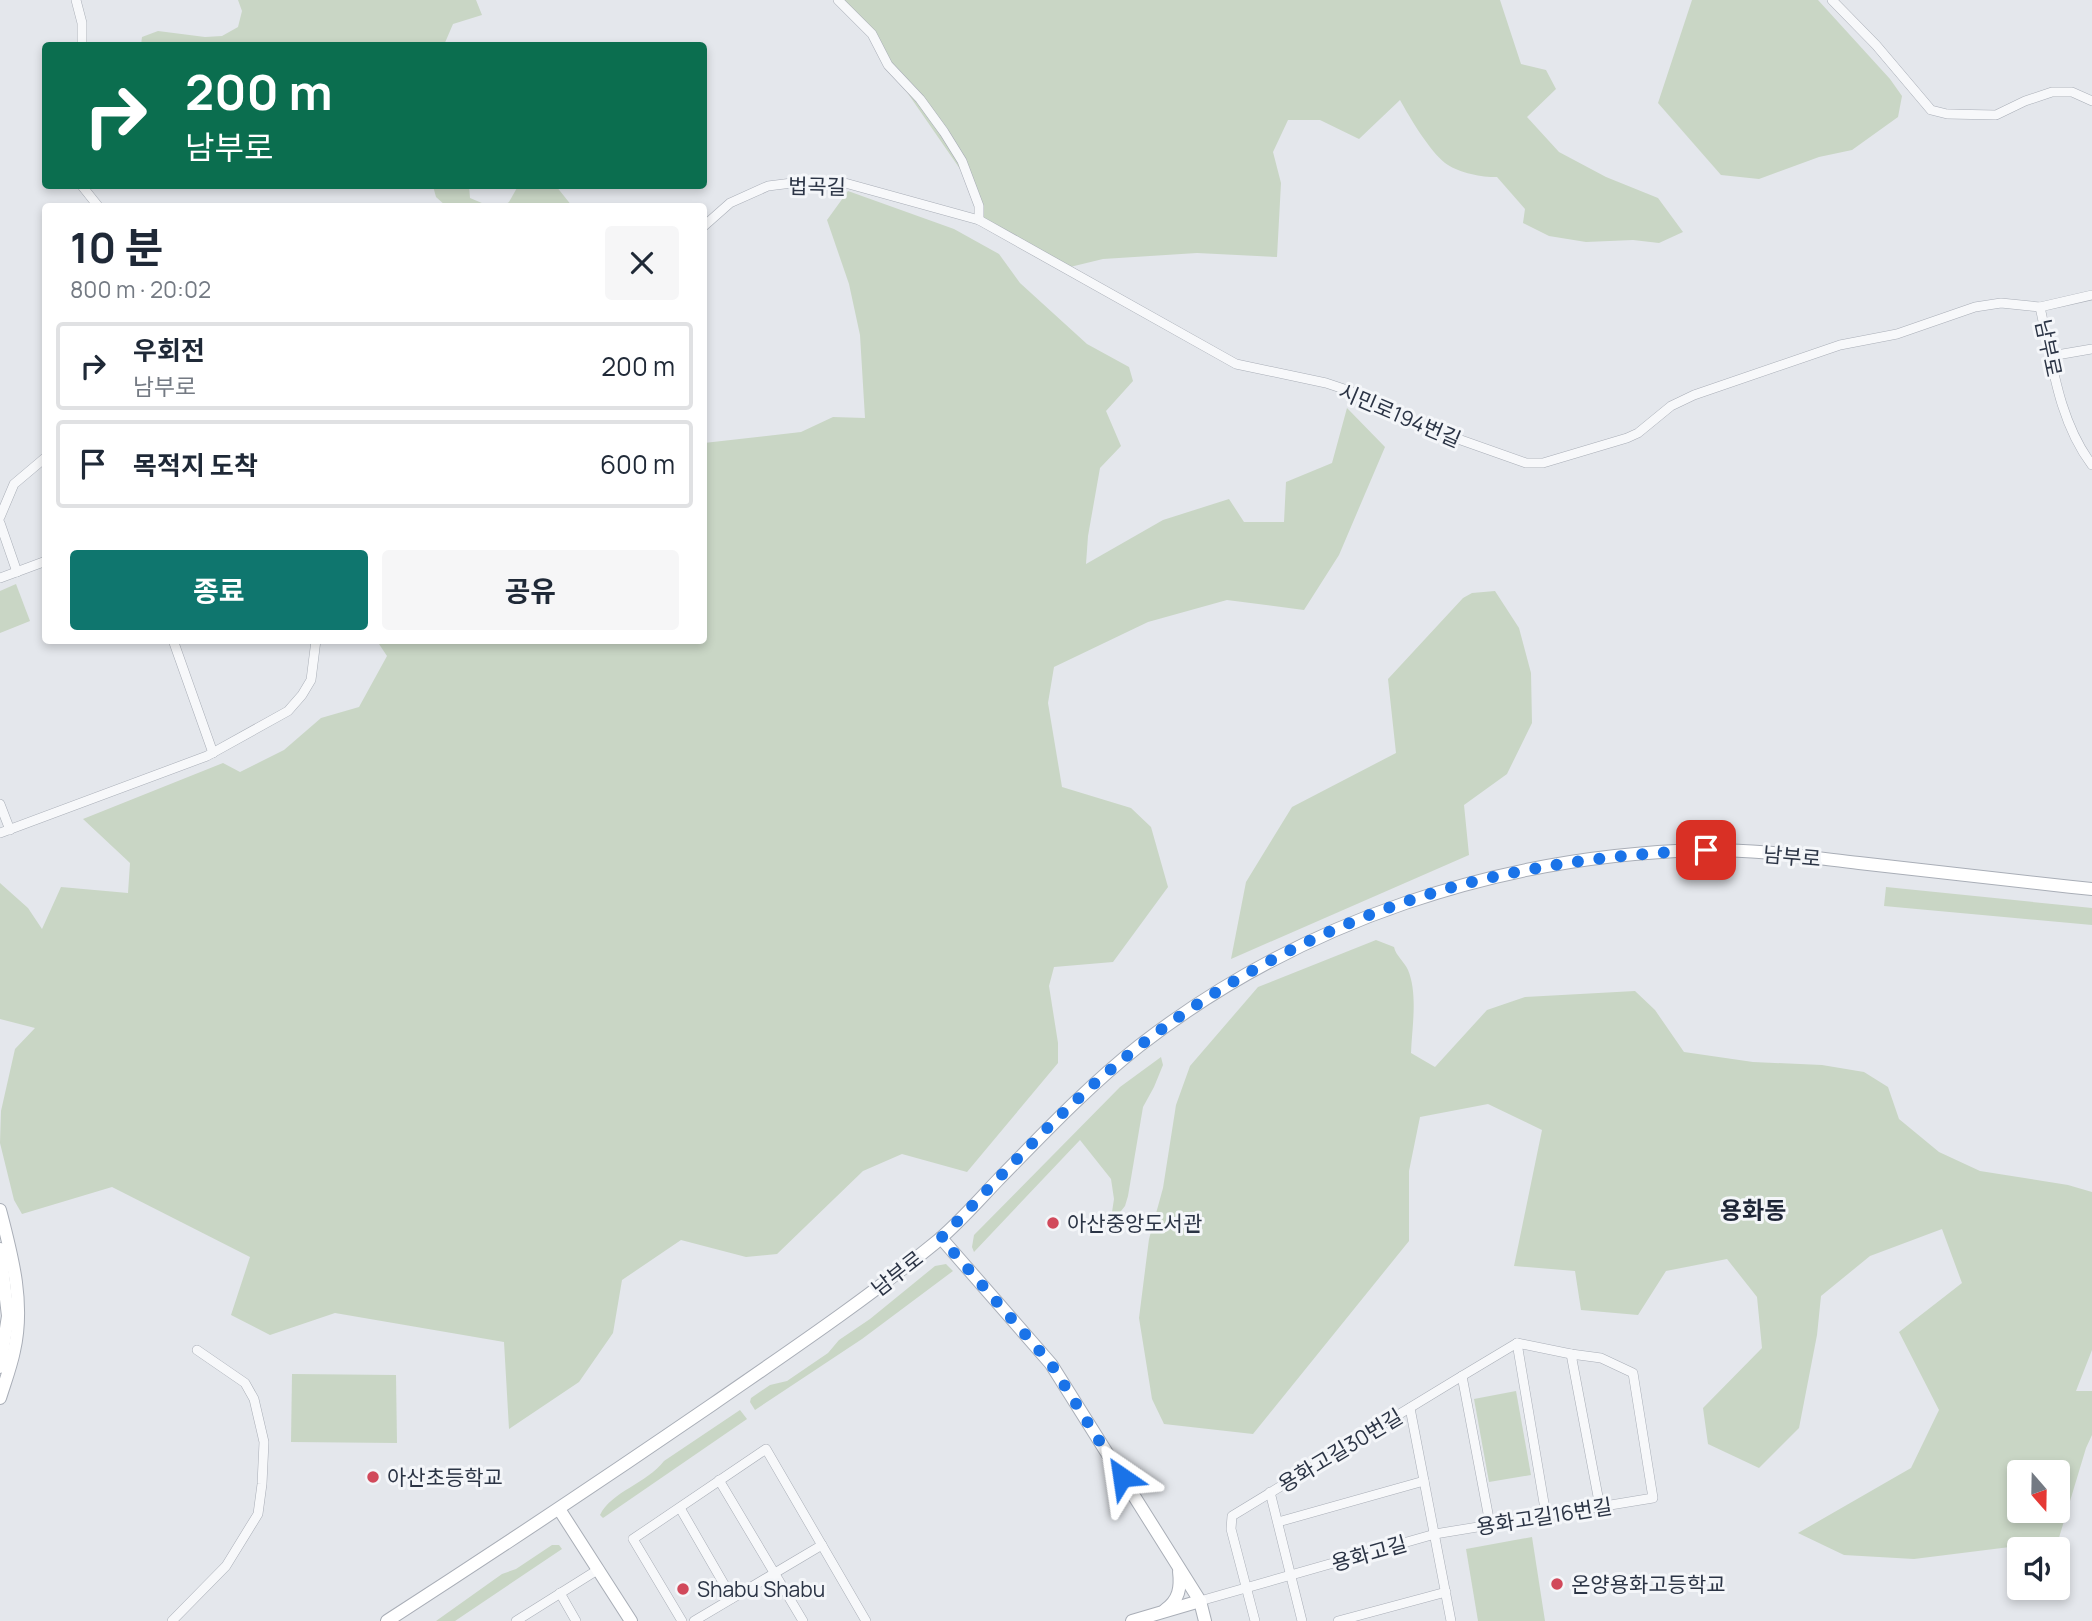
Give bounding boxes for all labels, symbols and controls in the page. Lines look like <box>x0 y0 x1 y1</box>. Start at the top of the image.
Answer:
text: 200 m <box>185 58 333 125</box>
icon: right <box>70 70 161 161</box>
text: 남부로 <box>185 125 273 169</box>
street label: 법곡길 <box>788 171 846 201</box>
text: 10 분 <box>70 218 163 276</box>
button: close <box>605 226 679 300</box>
text: 800 m · 20:02 <box>70 273 211 305</box>
street label: 남부로 <box>2029 317 2069 379</box>
text: 우회전 <box>133 332 205 368</box>
icon: right <box>74 347 112 385</box>
text: 200 m <box>601 348 675 384</box>
text: 남부로 <box>133 370 196 402</box>
street label: 시민로194번길 <box>1335 377 1465 453</box>
icon: arrive <box>74 445 112 483</box>
text: 600 m <box>600 446 675 482</box>
text: 목적지 도착 <box>133 447 258 483</box>
button: 종료 <box>70 550 368 630</box>
button: 공유 <box>382 550 679 630</box>
pin <box>1676 820 1736 880</box>
icon: arrive <box>1687 831 1725 869</box>
street label: 남부로 <box>1762 840 1822 872</box>
district label: 용화동 <box>1720 1193 1786 1226</box>
place label: 아산중앙도서관 <box>1067 1209 1202 1237</box>
marker: 아산중앙도서관 <box>1045 1215 1061 1231</box>
street label: 남부로 <box>866 1244 928 1302</box>
street label: 용화고길30번길 <box>1273 1402 1407 1498</box>
position arrow <box>1085 1440 1159 1514</box>
north arrow <box>2007 1460 2070 1522</box>
map controls <box>2007 1460 2070 1600</box>
place label: 아산초등학교 <box>387 1463 503 1491</box>
marker: 아산초등학교 <box>365 1469 381 1485</box>
street label: 용화고길16번길 <box>1474 1491 1614 1541</box>
street label: 용화고길 <box>1328 1529 1410 1577</box>
button: sound <box>2007 1537 2070 1600</box>
place label: 온양용화고등학교 <box>1571 1570 1726 1598</box>
place label: Shabu Shabu <box>697 1575 825 1603</box>
marker: 온양용화고등학교 <box>1549 1576 1565 1592</box>
marker: Shabu Shabu <box>675 1581 691 1597</box>

